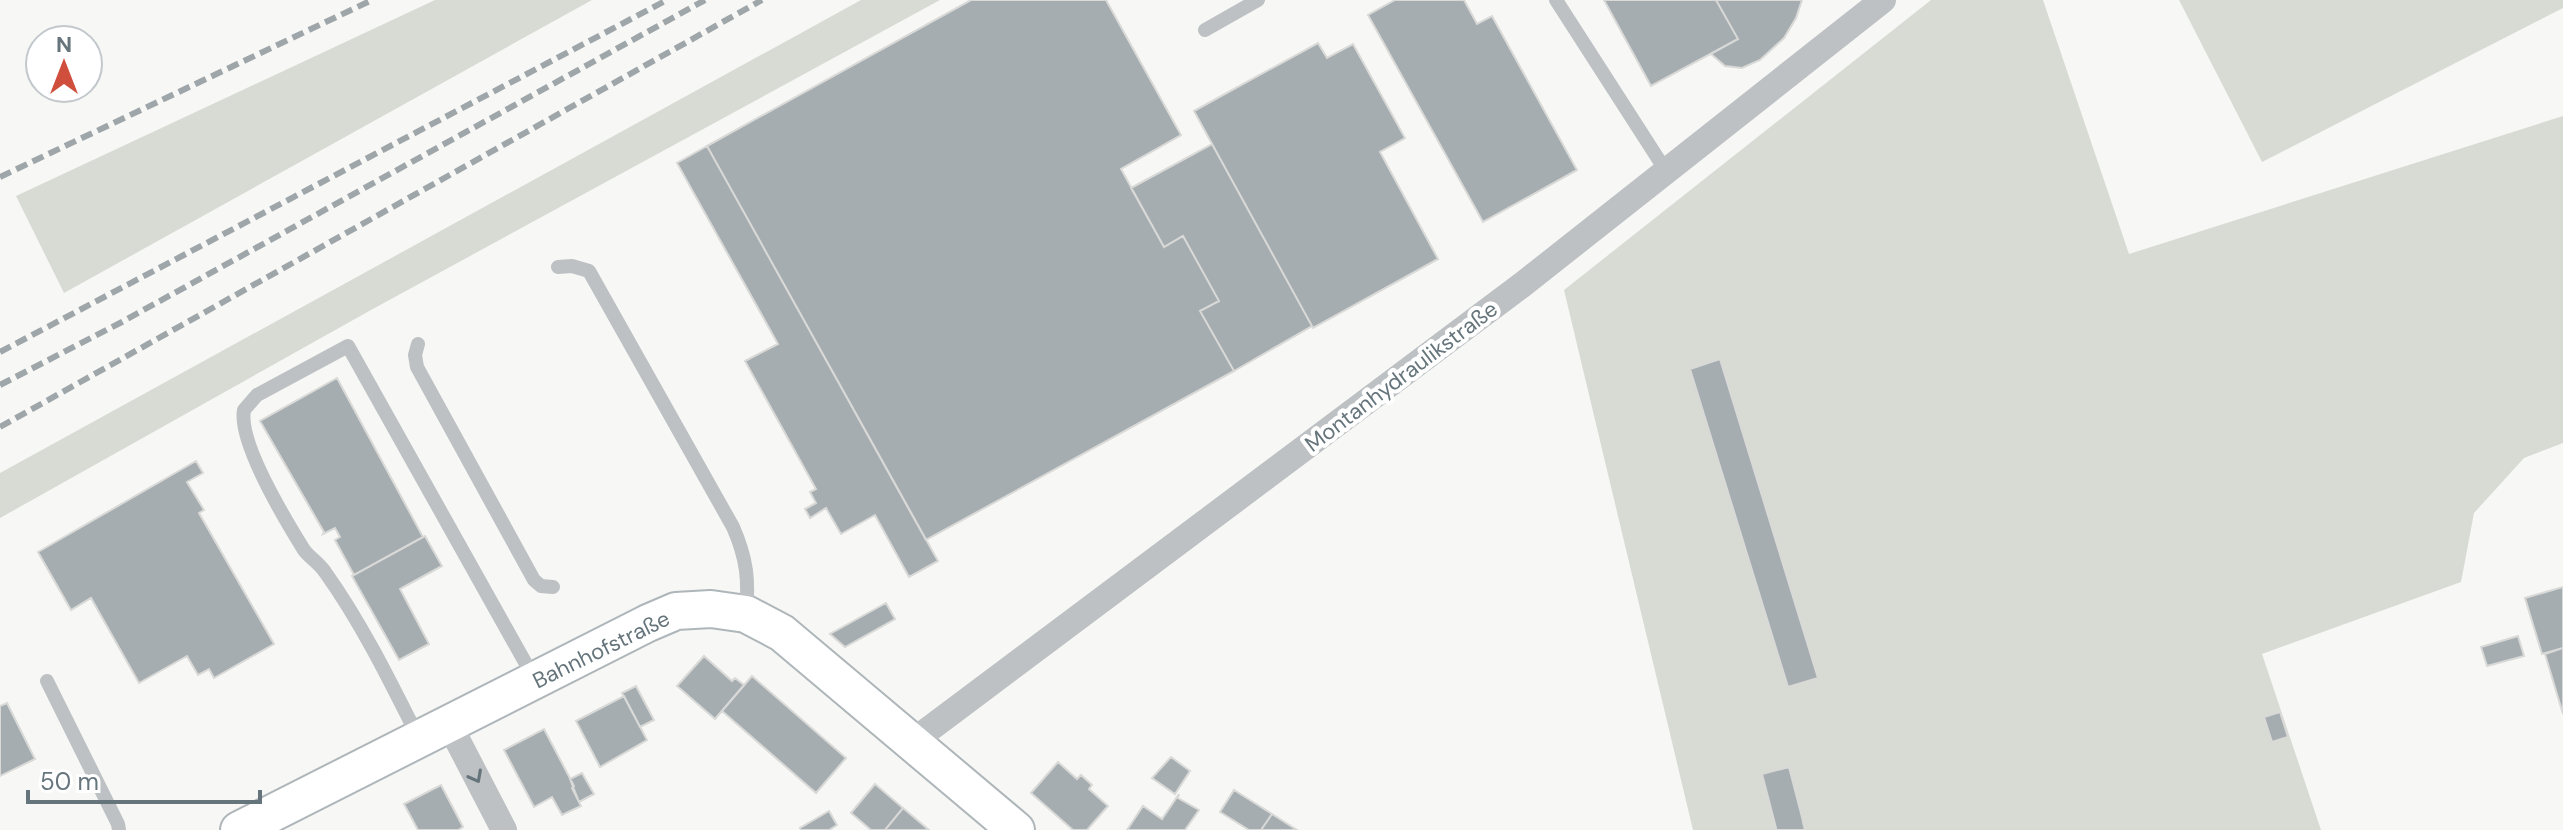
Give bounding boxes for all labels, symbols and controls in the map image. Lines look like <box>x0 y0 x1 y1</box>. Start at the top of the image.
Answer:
north arrow <box>24 24 104 104</box>
text: N <box>56 30 72 59</box>
street label: Montanhydraulikstraße <box>1299 294 1504 458</box>
street label: Bahnhofstraße <box>528 604 675 695</box>
scale bar <box>28 754 260 804</box>
text: 50 m <box>40 766 99 797</box>
one-way arrow <box>466 769 481 784</box>

